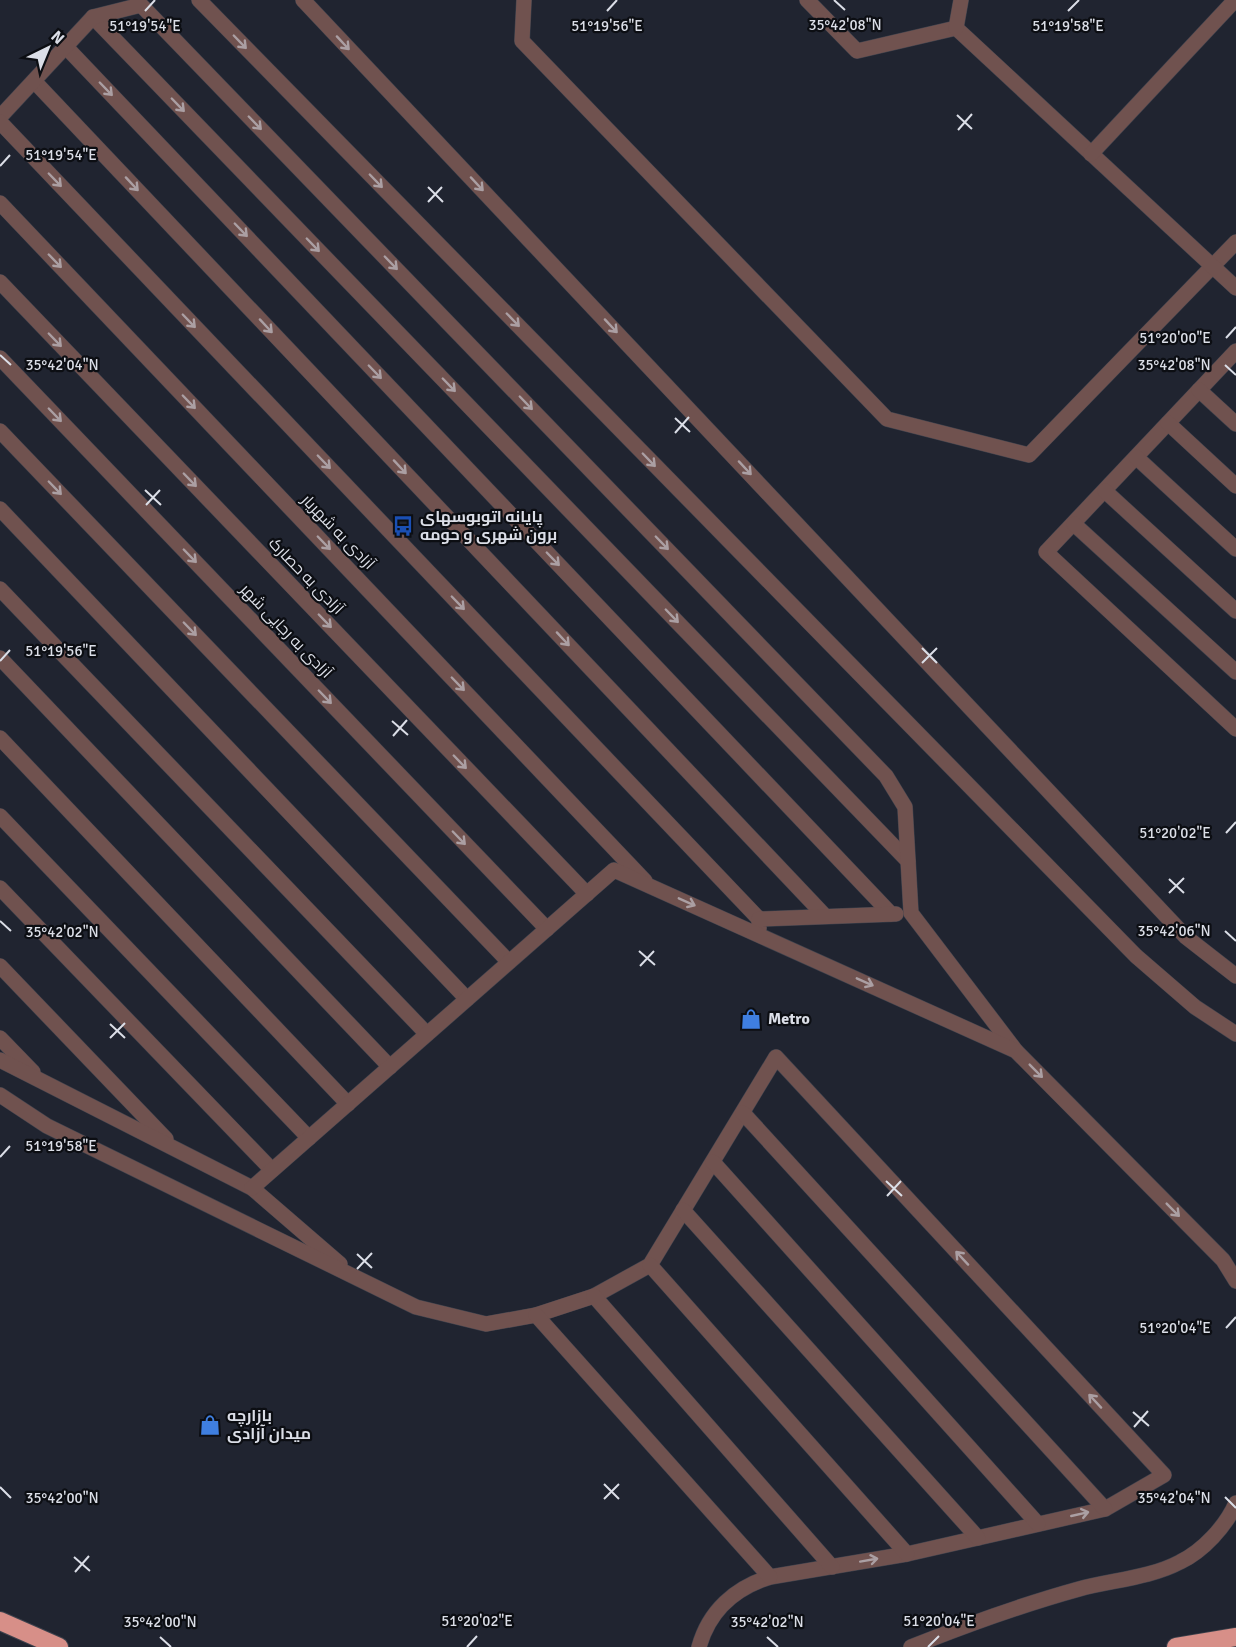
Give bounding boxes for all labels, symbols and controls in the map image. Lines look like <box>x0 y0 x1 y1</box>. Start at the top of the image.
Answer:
text: 35°42'08"N <box>808 16 882 34</box>
text: 51°19'54"E <box>109 17 181 35</box>
text: 51°19'56"E <box>571 17 643 35</box>
text: 51°19'58"E <box>1032 17 1104 35</box>
north arrow <box>18 18 78 78</box>
text: N <box>47 27 68 49</box>
one-way arrow <box>232 34 247 49</box>
one-way arrow <box>336 35 351 50</box>
one-way arrow <box>99 81 113 96</box>
one-way arrow <box>171 97 185 112</box>
one-way arrow <box>248 115 262 130</box>
text: 51°19'54"E <box>25 146 97 164</box>
one-way arrow <box>48 172 62 187</box>
one-way arrow <box>369 174 384 189</box>
one-way arrow <box>124 176 138 191</box>
one-way arrow <box>470 177 484 192</box>
one-way arrow <box>233 223 248 238</box>
one-way arrow <box>306 237 320 252</box>
one-way arrow <box>48 253 62 268</box>
one-way arrow <box>383 255 398 270</box>
one-way arrow <box>182 313 197 328</box>
one-way arrow <box>505 313 520 328</box>
one-way arrow <box>259 318 273 333</box>
one-way arrow <box>604 319 618 334</box>
text: 51°20'00"E <box>1139 329 1211 347</box>
one-way arrow <box>48 332 62 347</box>
text: 35°42'04"N <box>25 356 99 374</box>
text: 35°42'08"N <box>1137 356 1211 374</box>
one-way arrow <box>368 364 382 379</box>
one-way arrow <box>441 378 456 393</box>
one-way arrow <box>182 394 197 409</box>
one-way arrow <box>519 395 533 410</box>
one-way arrow <box>48 408 62 423</box>
one-way arrow <box>642 452 657 467</box>
one-way arrow <box>317 454 331 469</box>
one-way arrow <box>393 459 407 474</box>
one-way arrow <box>738 461 752 476</box>
one-way arrow <box>183 473 197 488</box>
one-way arrow <box>48 481 62 496</box>
street label: آزادی به شهریار <box>296 489 379 574</box>
place label: پایانه اتوبوسهای برون شهری و حومه <box>420 507 557 545</box>
bus stop icon: پایانه اتوبوسهای برون شهری و حومه <box>391 514 415 538</box>
street label: آزادی به حصارک <box>264 533 348 619</box>
one-way arrow <box>316 535 330 550</box>
one-way arrow <box>654 536 669 551</box>
one-way arrow <box>183 548 197 563</box>
one-way arrow <box>546 551 560 566</box>
street label: آزادی به رجایی شهر <box>235 579 337 683</box>
one-way arrow <box>451 596 465 611</box>
one-way arrow <box>664 609 679 624</box>
one-way arrow <box>318 614 332 629</box>
one-way arrow <box>183 621 197 636</box>
one-way arrow <box>556 631 570 646</box>
text: 51°19'56"E <box>25 642 97 660</box>
one-way arrow <box>451 677 465 692</box>
one-way arrow <box>317 689 331 704</box>
one-way arrow <box>453 754 467 769</box>
text: 51°20'02"E <box>1139 824 1211 842</box>
one-way arrow <box>452 830 467 845</box>
one-way arrow <box>677 897 695 909</box>
text: 35°42'06"N <box>1137 922 1211 940</box>
text: 35°42'02"N <box>25 923 99 941</box>
one-way arrow <box>855 977 873 989</box>
shop icon: Metro <box>739 1007 763 1031</box>
place label: Metro <box>768 1009 810 1029</box>
one-way arrow <box>1029 1064 1044 1079</box>
text: 51°19'58"E <box>25 1137 97 1155</box>
one-way arrow <box>1166 1203 1181 1218</box>
one-way arrow <box>956 1251 970 1266</box>
text: 51°20'04"E <box>1139 1319 1211 1337</box>
one-way arrow <box>1088 1394 1102 1409</box>
place label: بازارچه میدان آزادی <box>227 1406 311 1444</box>
shop icon: بازارچه میدان آزادی <box>198 1413 222 1437</box>
text: 35°42'00"N <box>25 1489 99 1507</box>
text: 35°42'04"N <box>1137 1489 1211 1507</box>
one-way arrow <box>1070 1508 1089 1520</box>
one-way arrow <box>858 1554 878 1565</box>
text: 51°20'02"E <box>441 1612 513 1630</box>
text: 51°20'04"E <box>903 1612 975 1630</box>
text: 35°42'00"N <box>123 1613 197 1631</box>
text: 35°42'02"N <box>730 1613 804 1631</box>

